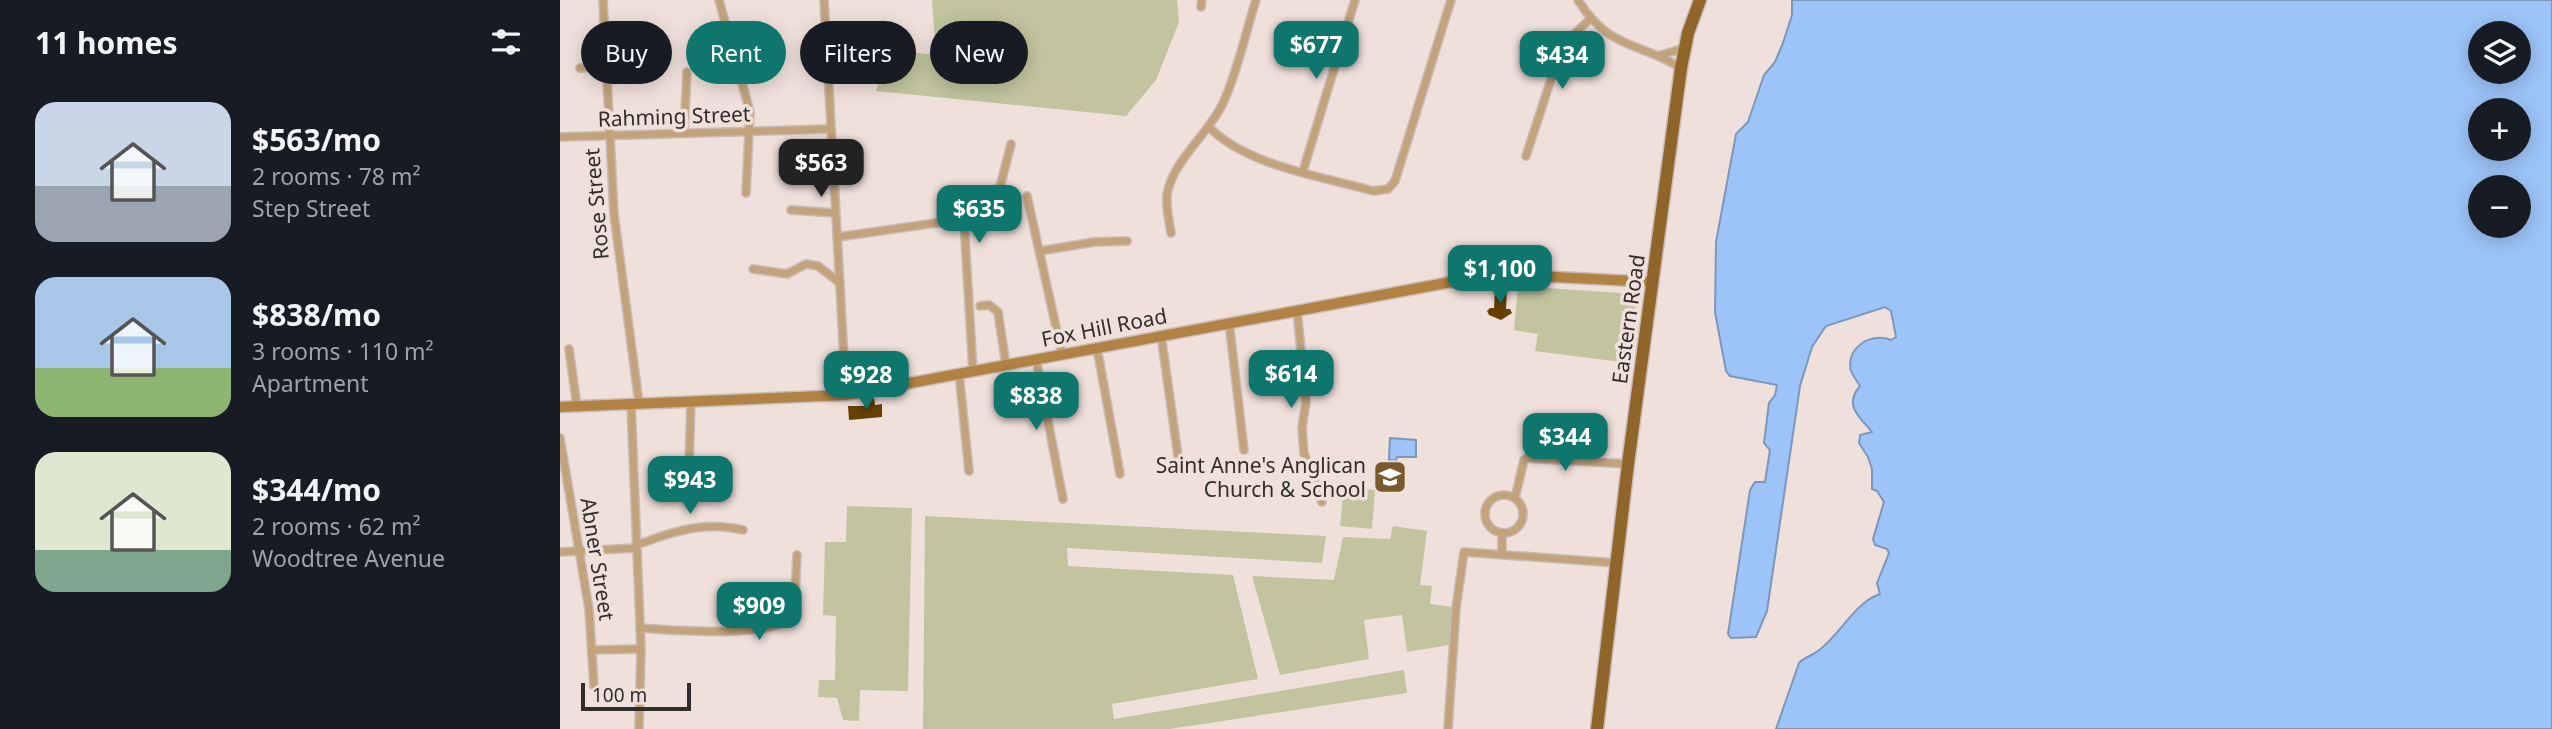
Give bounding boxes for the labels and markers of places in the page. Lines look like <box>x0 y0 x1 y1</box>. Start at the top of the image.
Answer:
pin: $677 <box>1275 22 1357 81</box>
pin: $434 <box>1521 32 1603 91</box>
pin: $563 <box>780 140 862 199</box>
pin: $635 <box>938 186 1020 245</box>
pin: $1,100 <box>1443 246 1557 305</box>
pin: $614 <box>1250 350 1332 410</box>
pin: $928 <box>825 352 907 411</box>
pin: $838 <box>995 372 1077 432</box>
pin: $344 <box>1524 414 1606 473</box>
place label: Saint Anne's Anglican Church & School <box>1156 451 1366 503</box>
pin: $943 <box>649 456 731 516</box>
school or university icon: Saint Anne's Anglican Church & School <box>1371 458 1409 496</box>
pin: $909 <box>718 582 800 642</box>

